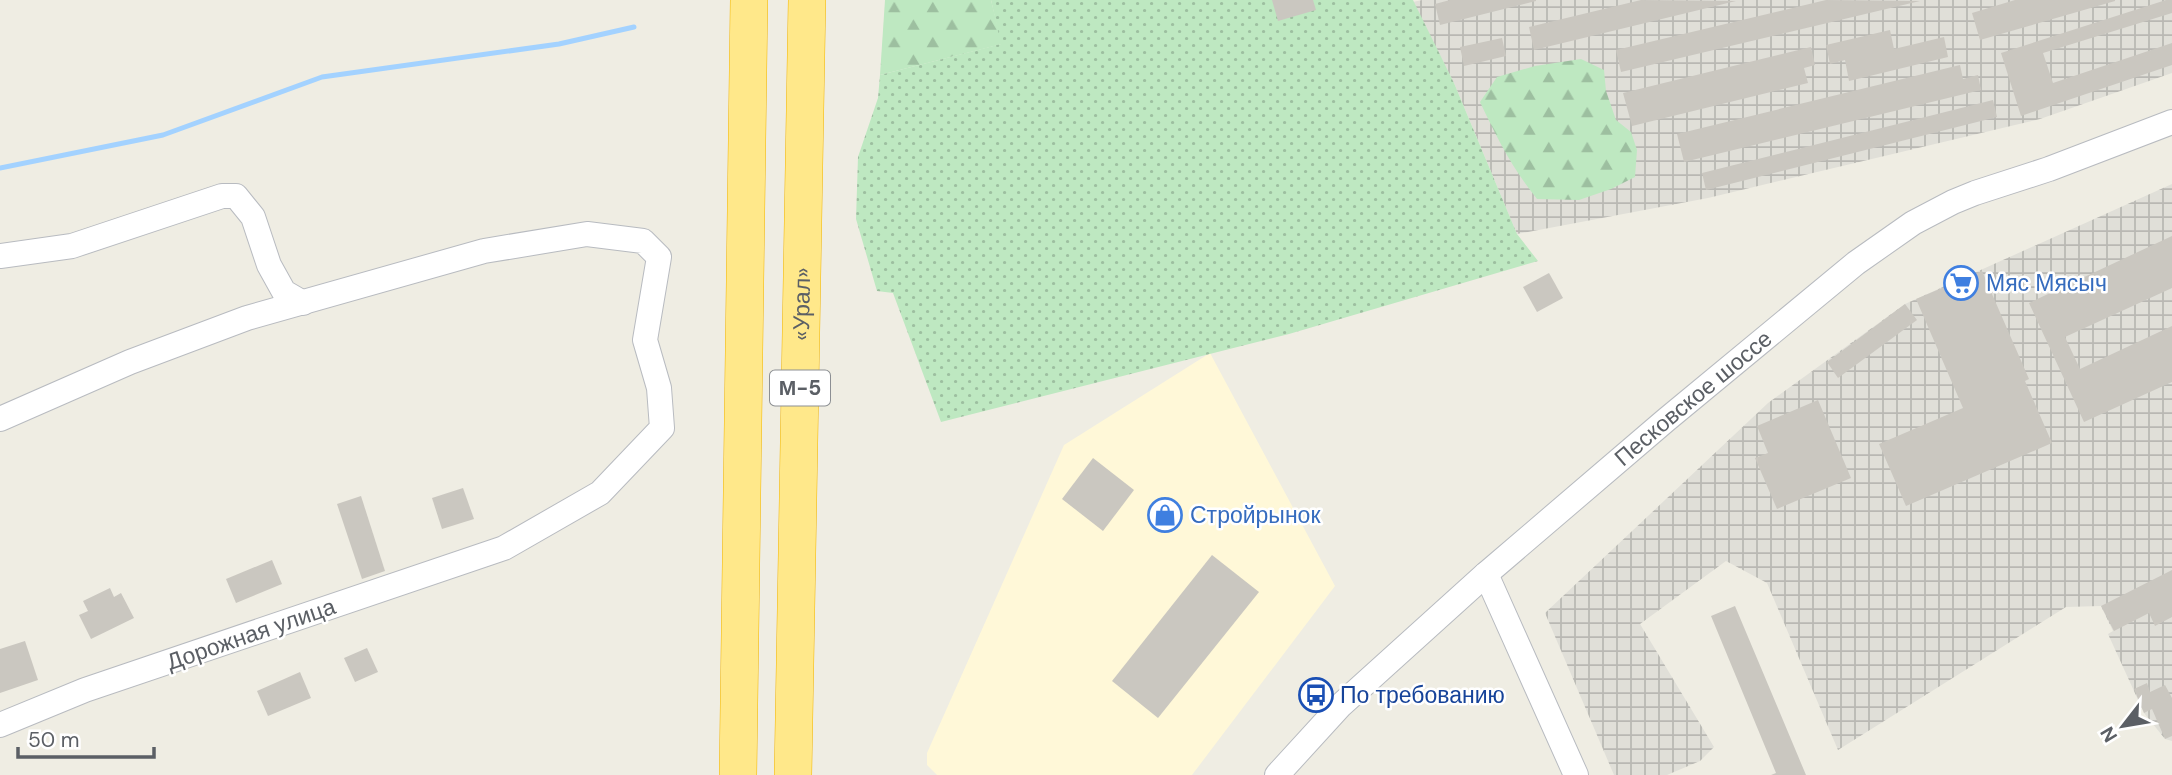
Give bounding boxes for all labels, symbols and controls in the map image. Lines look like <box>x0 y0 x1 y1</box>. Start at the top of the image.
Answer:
supermarket icon: Мяс Мясыч <box>1942 264 1980 302</box>
street label: «Урал» <box>786 267 817 341</box>
place label: Мяс Мясыч <box>1986 268 2107 298</box>
street label: Песковское шоссе <box>1608 324 1778 473</box>
road number: М-5 <box>770 370 830 406</box>
shop icon: Стройрынок <box>1146 496 1184 534</box>
place label: Стройрынок <box>1190 500 1321 530</box>
street label: Дорожная улица <box>163 591 340 677</box>
bus stop icon: По требованию <box>1297 676 1335 714</box>
place label: По требованию <box>1340 680 1505 710</box>
north arrow <box>2088 691 2158 761</box>
scale bar <box>18 716 154 760</box>
text: N <box>2095 722 2123 747</box>
text: 50 m <box>28 726 79 754</box>

